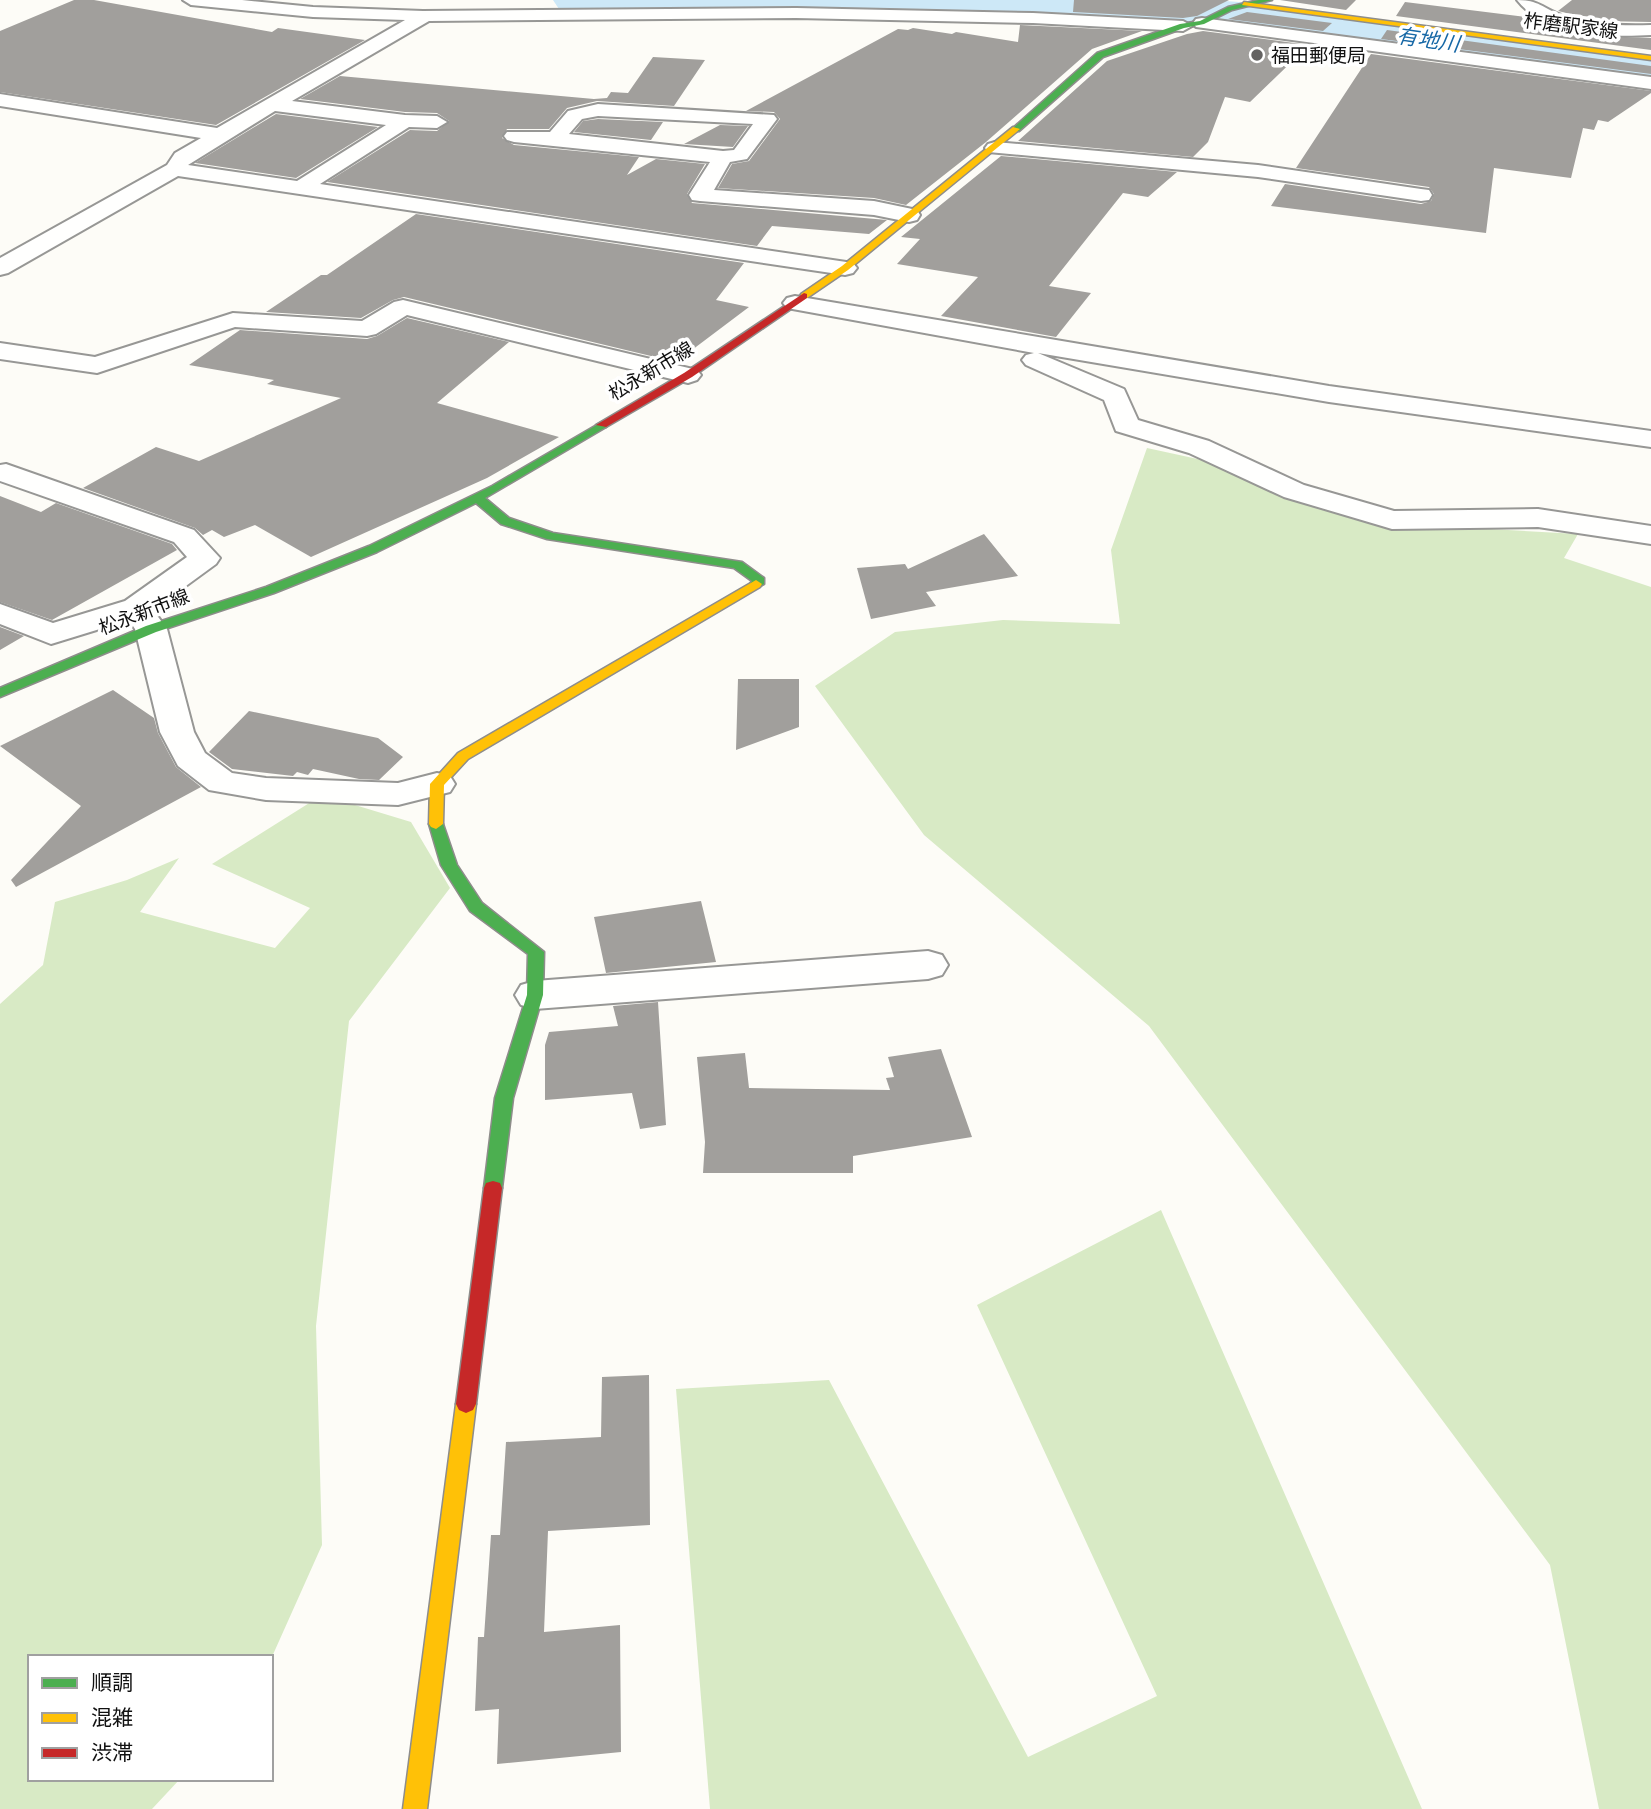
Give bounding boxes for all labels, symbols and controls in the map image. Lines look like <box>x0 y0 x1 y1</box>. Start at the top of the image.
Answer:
street label: 柞磨駅家線 <box>1522 9 1620 43</box>
water label: 有地川 <box>1395 23 1463 58</box>
place label: 福田郵便局 <box>1271 44 1366 67</box>
marker: 福田郵便局 <box>1249 47 1265 63</box>
street label: 松永新市線 <box>604 337 698 405</box>
street label: 松永新市線 <box>96 584 192 640</box>
legend <box>28 1655 273 1781</box>
text: 順調 <box>91 1670 133 1696</box>
text: 混雑 <box>91 1705 133 1731</box>
text: 渋滞 <box>91 1740 133 1766</box>

